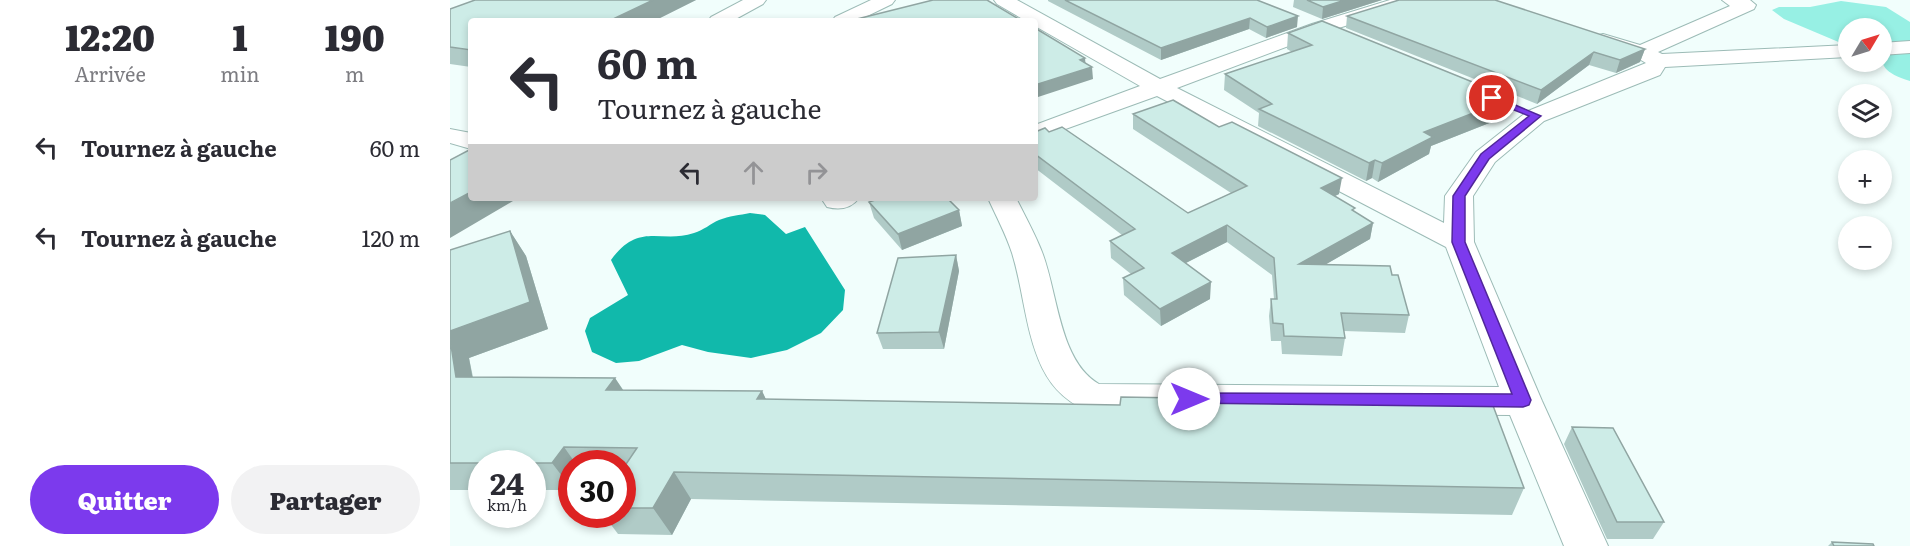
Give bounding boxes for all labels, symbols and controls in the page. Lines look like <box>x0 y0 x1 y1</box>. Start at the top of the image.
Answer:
text: 12:20 <box>65 9 155 62</box>
text: 1 <box>232 9 247 62</box>
text: 190 <box>325 9 385 62</box>
north arrow <box>1838 18 1892 72</box>
map controls <box>1838 18 1892 270</box>
text: 60 m <box>597 30 698 92</box>
icon: left <box>498 42 576 120</box>
text: Arrivée <box>74 58 146 88</box>
text: min <box>220 58 260 88</box>
text: m <box>345 58 364 88</box>
pin <box>1466 72 1517 123</box>
icon: arrive <box>1475 81 1508 114</box>
button: layers <box>1838 84 1892 138</box>
text: Tournez à gauche <box>597 87 821 127</box>
icon: left <box>30 131 63 164</box>
text: Tournez à gauche <box>81 131 277 164</box>
text: 60 m <box>370 131 420 164</box>
button: + <box>1838 150 1892 204</box>
icon: left <box>674 156 707 189</box>
icon: ahead <box>737 156 770 189</box>
icon: right <box>800 156 833 189</box>
button: − <box>1838 216 1892 270</box>
icon: left <box>30 221 63 254</box>
text: Tournez à gauche <box>81 221 277 254</box>
text: 120 m <box>361 221 420 254</box>
position arrow <box>1157 367 1221 431</box>
speed limit sign: 30 <box>558 450 636 528</box>
text: 24 <box>490 460 524 504</box>
button: Quitter <box>30 465 219 534</box>
button: Partager <box>231 465 420 534</box>
text: km/h <box>487 493 527 516</box>

